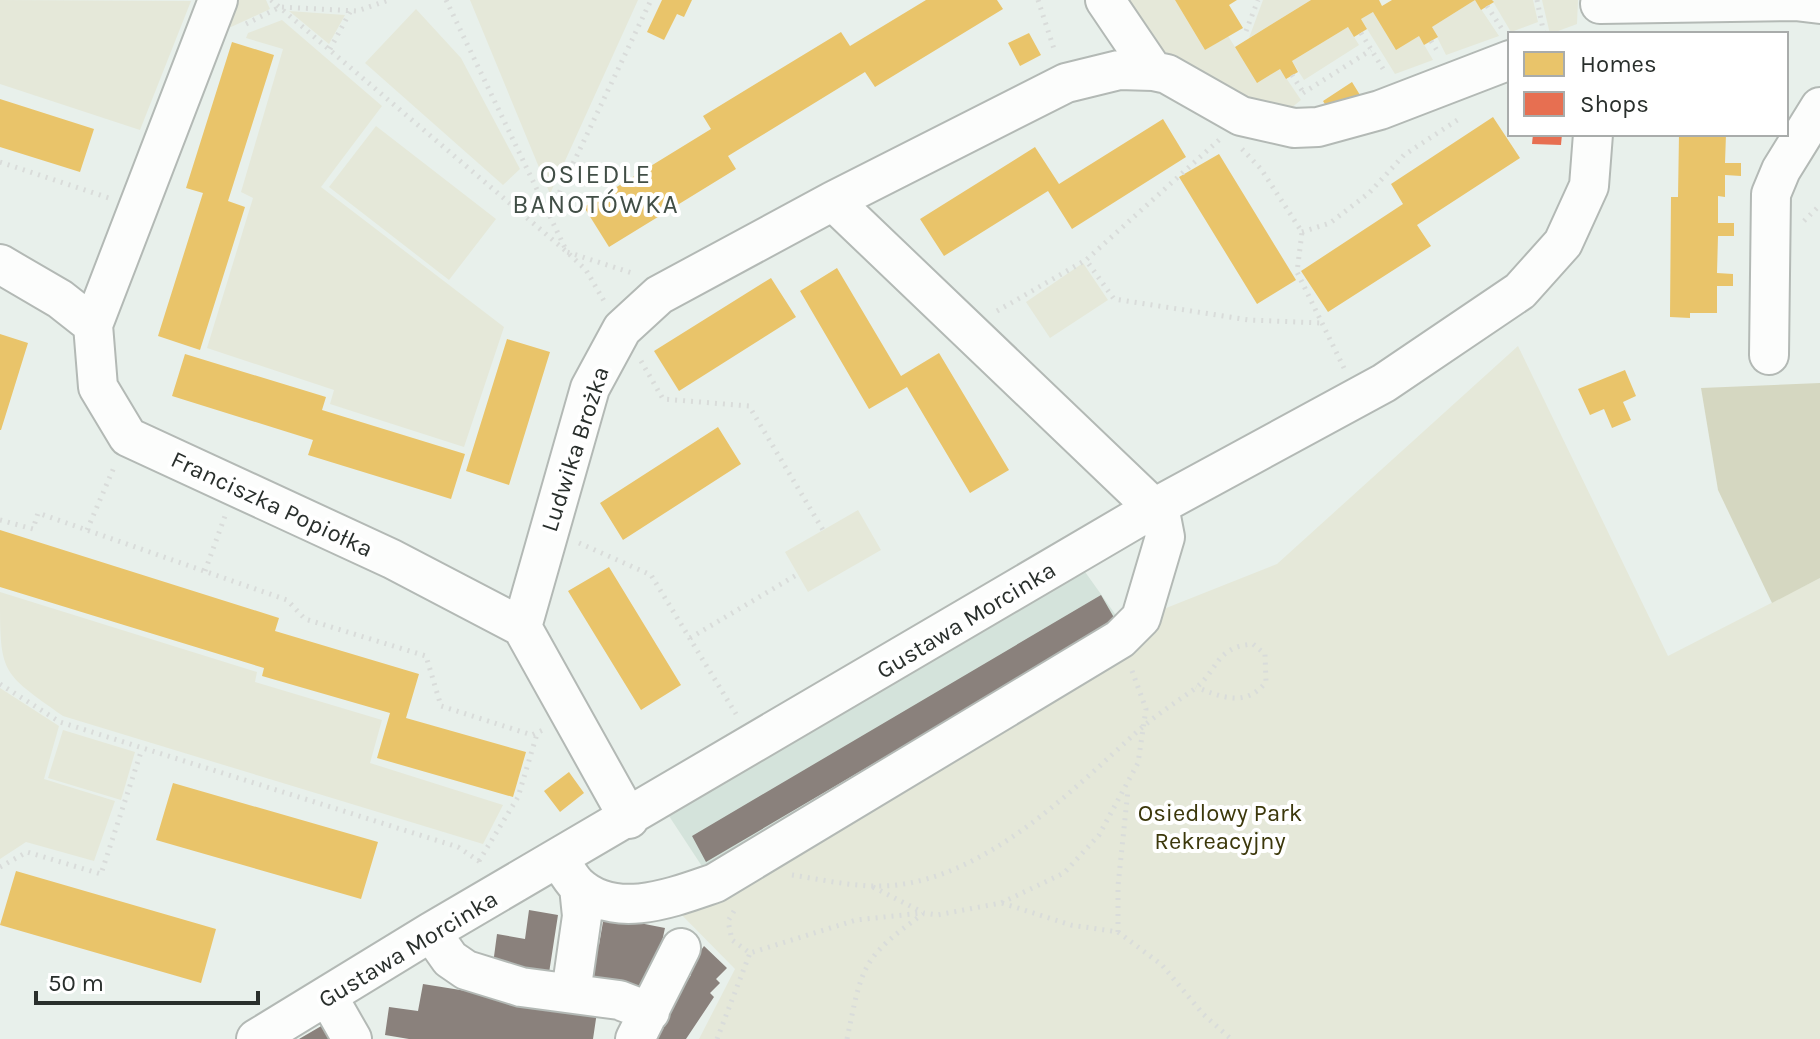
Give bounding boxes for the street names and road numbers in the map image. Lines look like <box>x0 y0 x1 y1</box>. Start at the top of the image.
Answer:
street label: Ludwika Brożka <box>535 363 615 535</box>
street label: Franciszka Popiołka <box>167 445 377 563</box>
street label: Gustawa Morcinka <box>871 555 1061 685</box>
street label: Gustawa Morcinka <box>313 884 503 1014</box>

